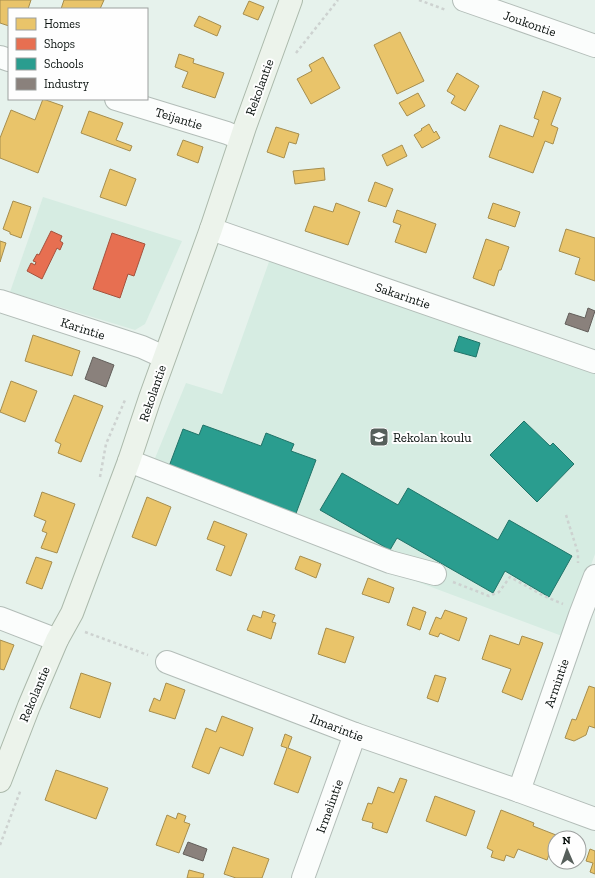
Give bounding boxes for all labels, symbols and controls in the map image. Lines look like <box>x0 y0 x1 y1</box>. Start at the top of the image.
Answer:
street label: Joukontie <box>501 7 558 39</box>
legend <box>8 8 148 100</box>
text: Homes <box>44 17 80 31</box>
text: Shops <box>44 37 75 51</box>
text: Schools <box>44 57 83 71</box>
street label: Rekolantie <box>242 57 277 117</box>
text: Industry <box>44 77 90 91</box>
street label: Teijantie <box>153 104 204 134</box>
street label: Sakarintie <box>373 279 432 312</box>
street label: Karintie <box>59 314 107 343</box>
street label: Rekolantie <box>136 363 169 423</box>
school or university icon: Rekolan koulu <box>368 426 390 448</box>
place label: Rekolan koulu <box>393 430 472 445</box>
street label: Armintie <box>541 657 572 710</box>
street label: Rekolantie <box>16 664 53 724</box>
street label: Ilmarintie <box>308 710 366 745</box>
street label: Irmelintie <box>313 777 346 835</box>
north arrow <box>547 830 587 870</box>
text: N <box>562 834 572 847</box>

